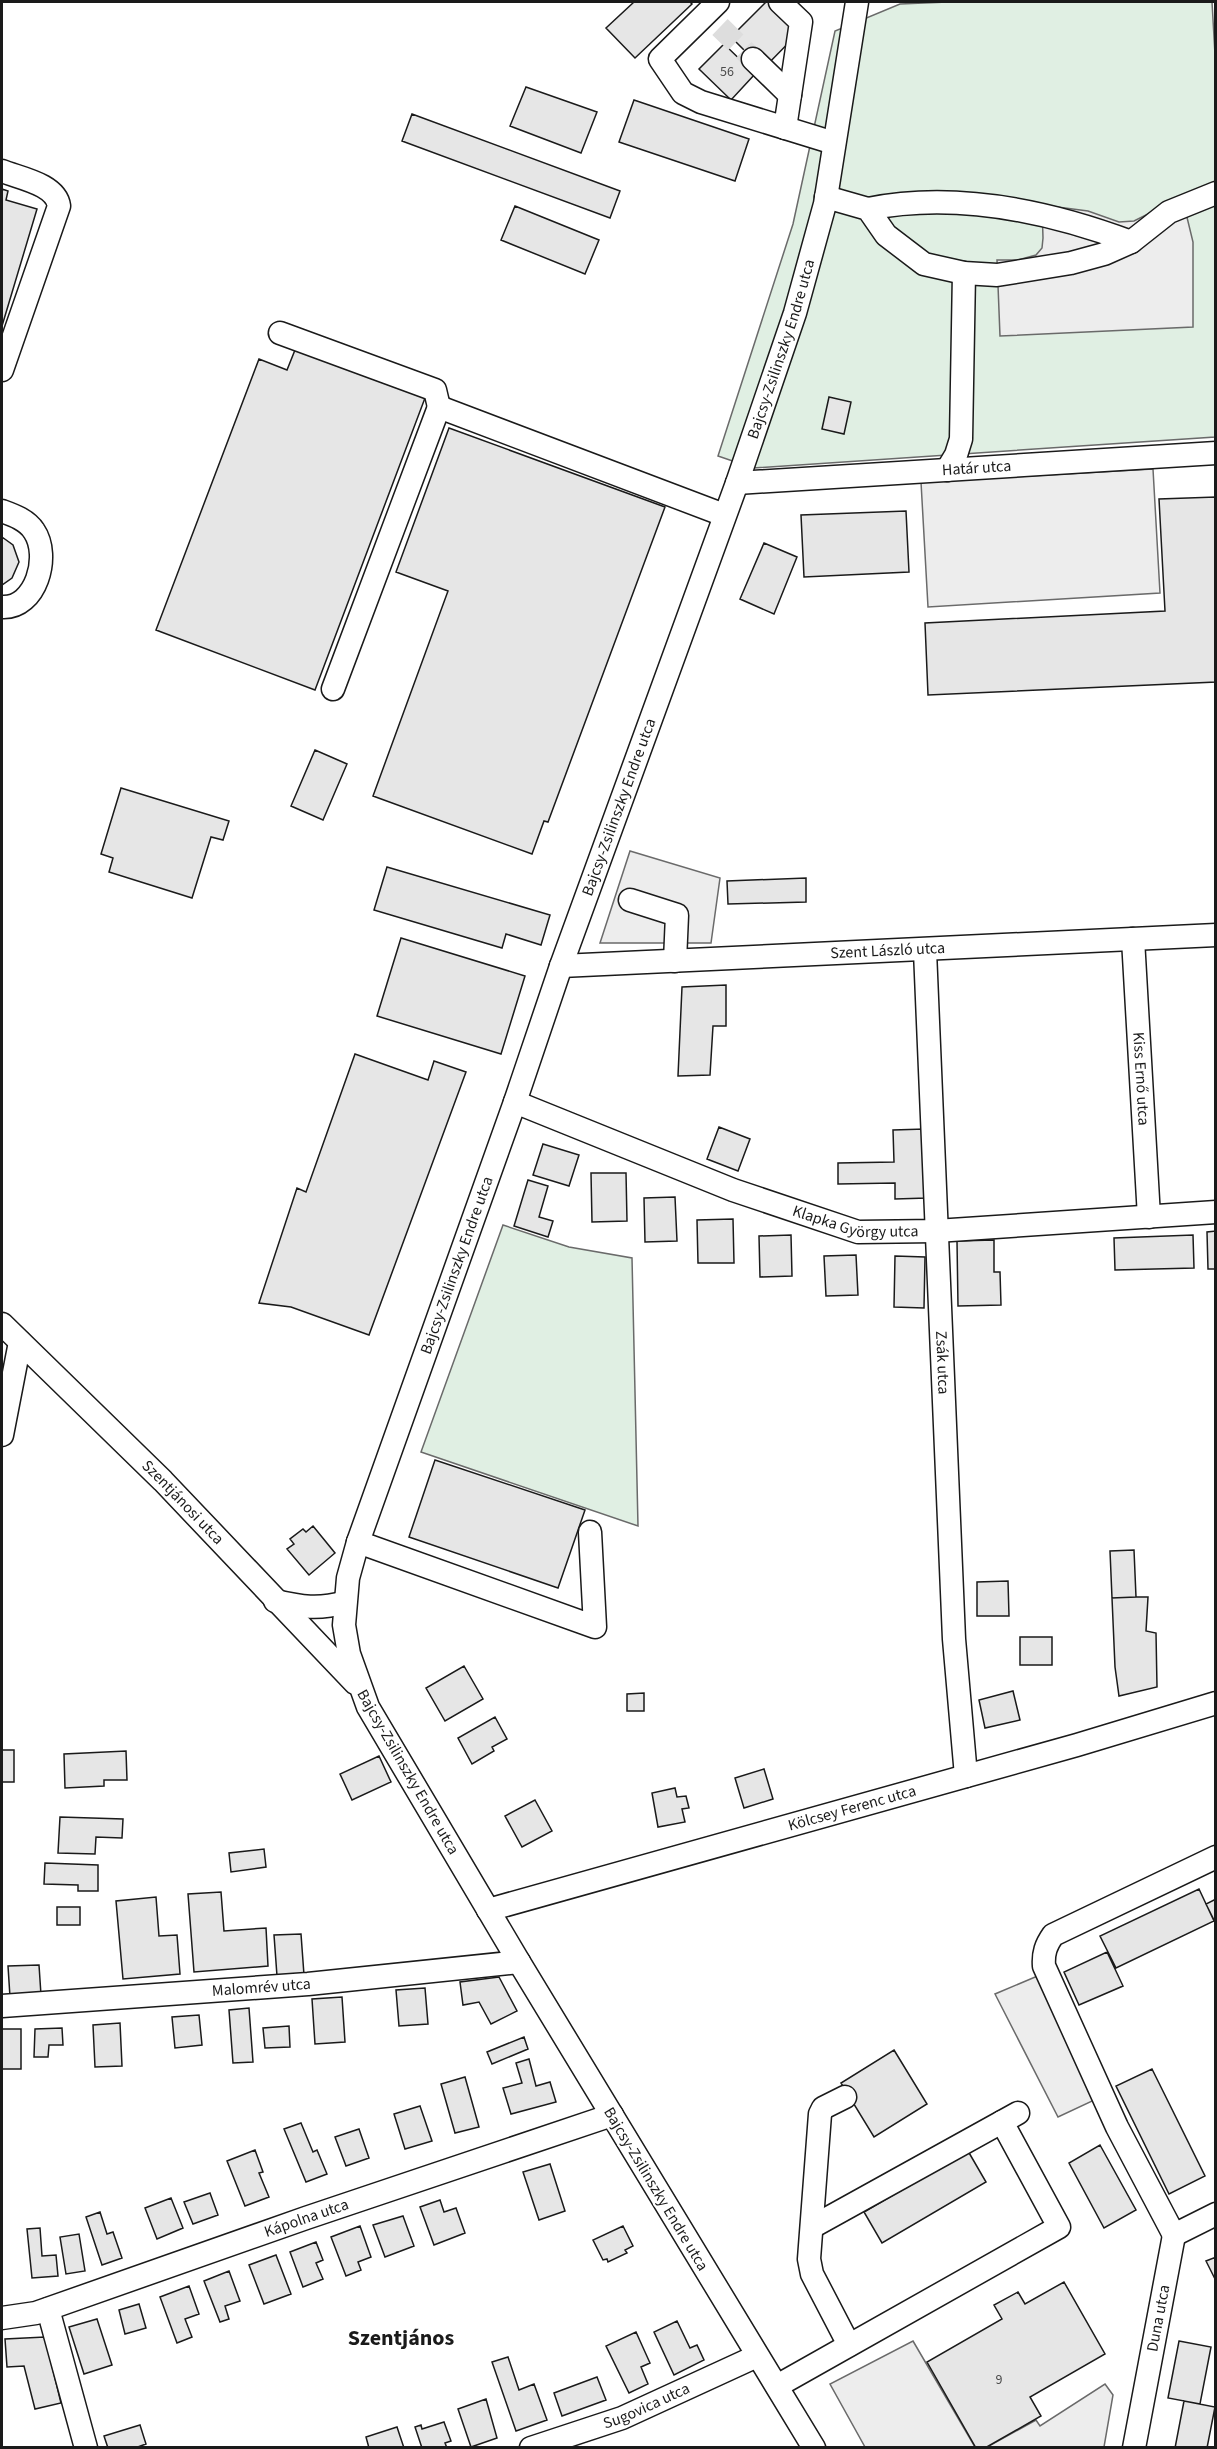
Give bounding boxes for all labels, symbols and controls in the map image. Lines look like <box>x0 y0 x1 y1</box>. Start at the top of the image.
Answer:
house number: 56 <box>720 62 734 82</box>
street label: Bajcsy-Zsilinszky Endre utca <box>742 257 820 442</box>
street label: Határ utca <box>941 455 1012 481</box>
street label: Bajcsy-Zsilinszky Endre utca <box>576 715 661 899</box>
street label: Szent László utca <box>830 937 946 964</box>
street label: Kiss Ernő utca <box>1127 1031 1155 1126</box>
street label: Bajcsy-Zsilinszky Endre utca <box>415 1173 499 1357</box>
street label: Klapka György utca <box>790 1200 919 1243</box>
street label: Zsák utca <box>930 1330 955 1395</box>
street label: Szentjánosi utca <box>137 1455 229 1549</box>
street label: Bajcsy-Zsilinszky Endre utca <box>352 1685 464 1859</box>
street label: Kölcsey Ferenc utca <box>785 1780 919 1836</box>
street label: Malomrév utca <box>211 1973 312 2002</box>
street label: Bajcsy-Zsilinszky Endre utca <box>598 2103 714 2275</box>
street label: Kápolna utca <box>261 2193 352 2243</box>
street label: Duna utca <box>1141 2283 1175 2354</box>
district label: Szentjános <box>348 2322 454 2354</box>
house number: 9 <box>996 2370 1003 2390</box>
street label: Sugovica utca <box>600 2377 693 2434</box>

